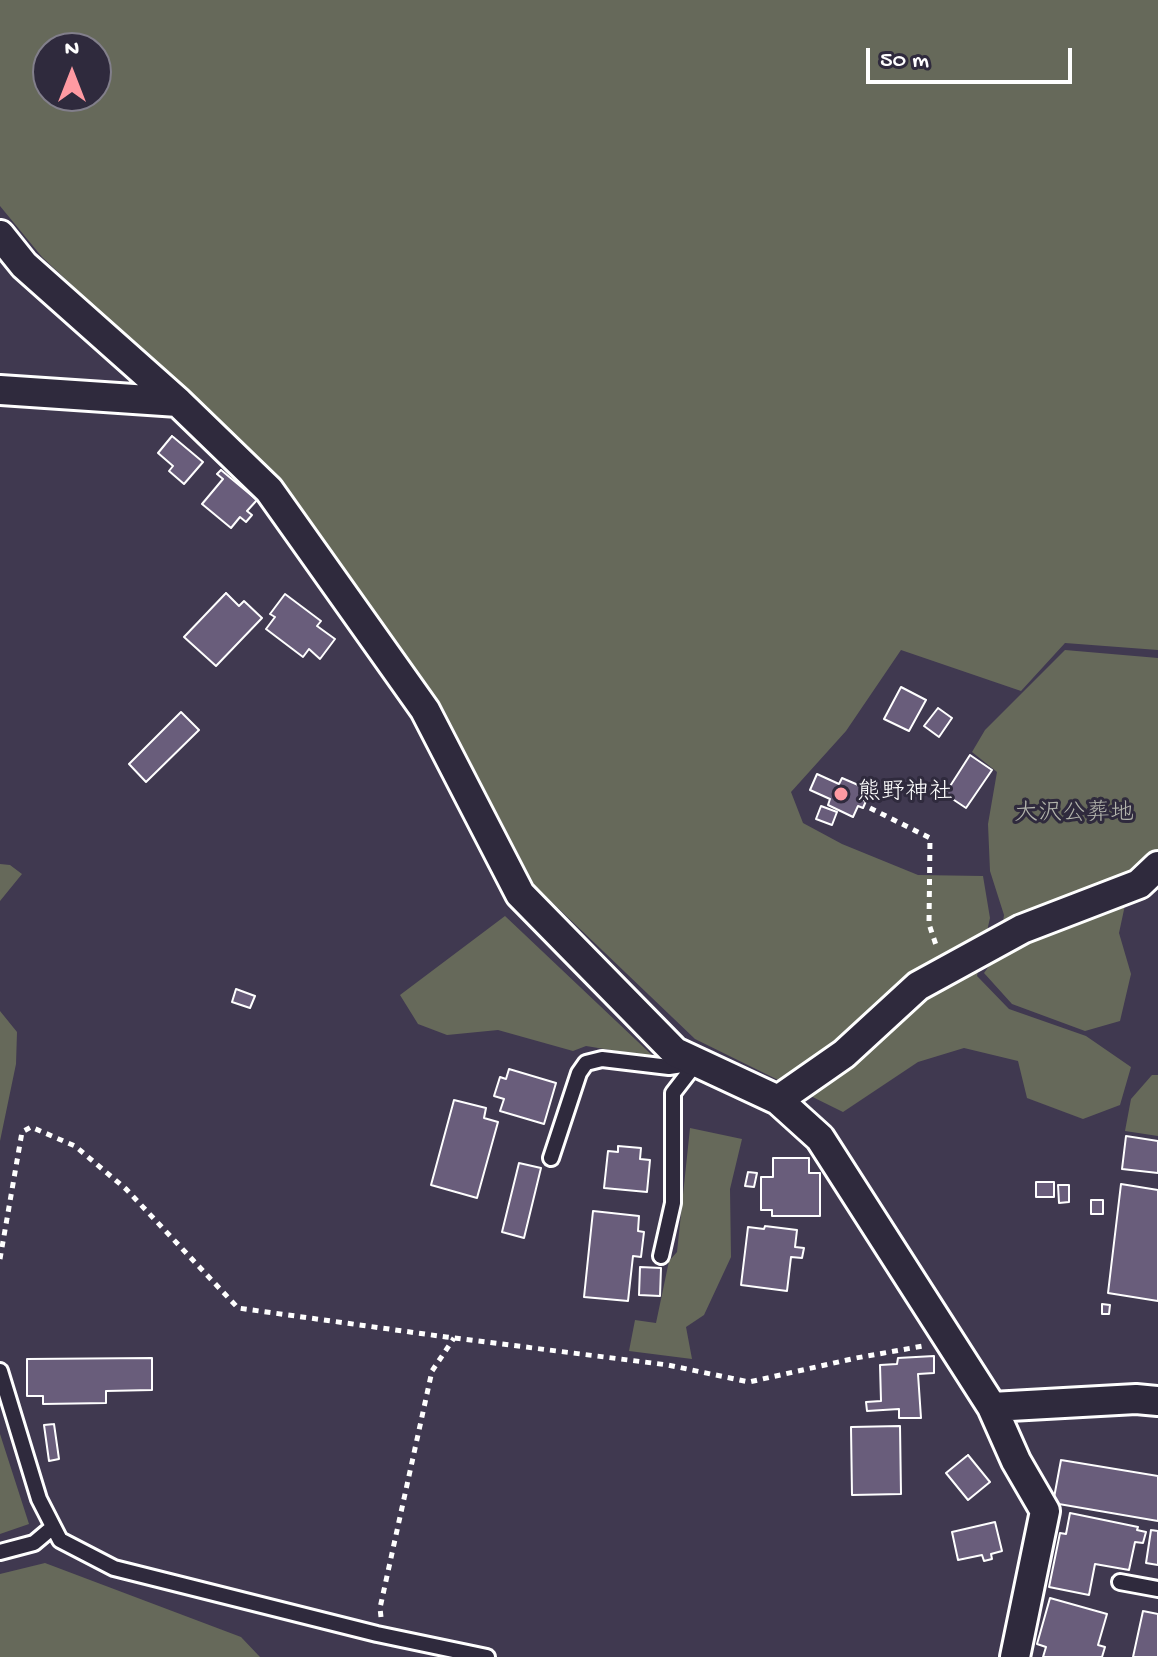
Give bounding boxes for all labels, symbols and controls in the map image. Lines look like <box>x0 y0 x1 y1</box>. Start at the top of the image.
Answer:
north arrow <box>32 32 112 112</box>
scale bar <box>870 32 1076 82</box>
text: N <box>65 37 79 63</box>
text: 50 m <box>880 47 929 76</box>
place label: 熊野神社 <box>857 780 953 808</box>
marker: 熊野神社 <box>832 785 850 803</box>
park label: 大沢公葬地 <box>1014 801 1134 829</box>

